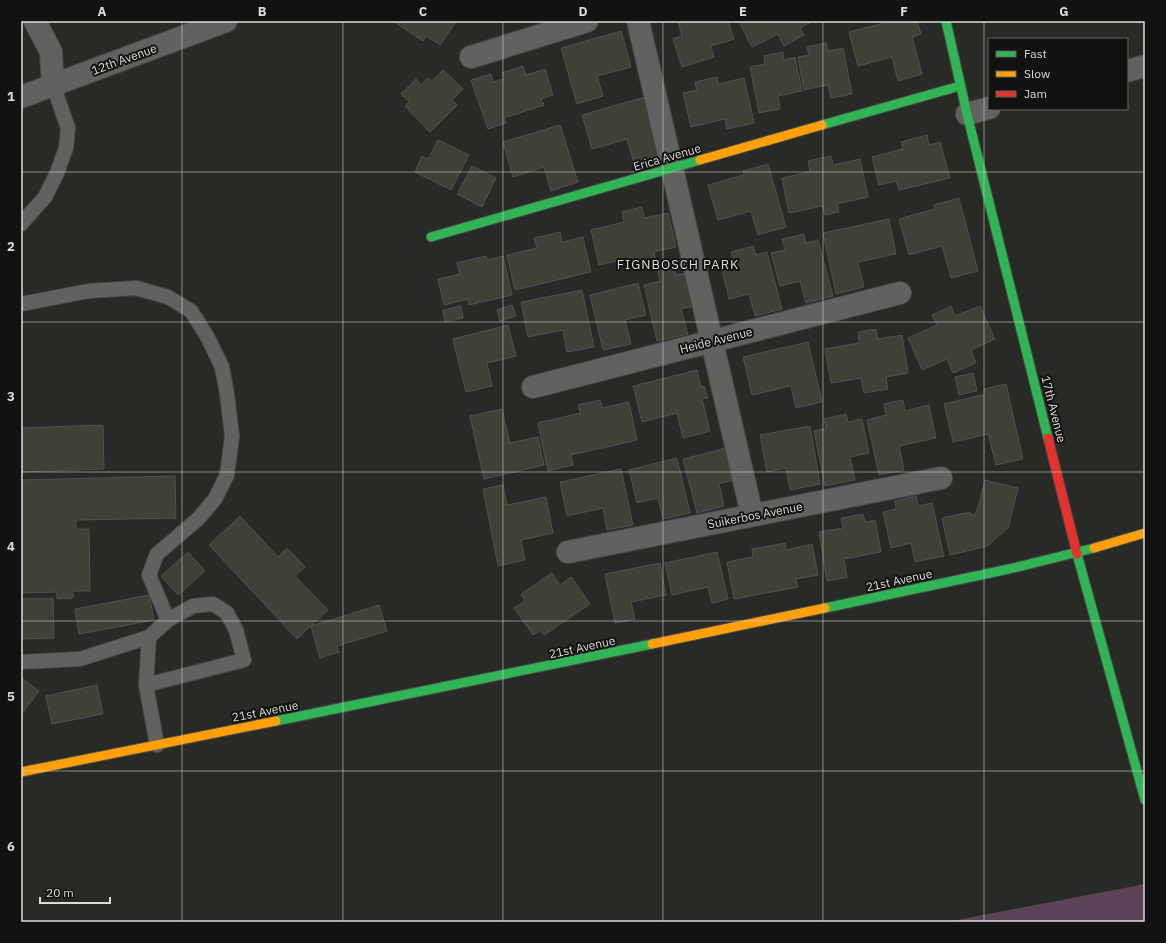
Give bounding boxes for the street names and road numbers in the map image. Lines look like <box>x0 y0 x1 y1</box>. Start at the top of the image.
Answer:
street label: 12th Avenue <box>89 40 159 78</box>
street label: Erica Avenue <box>631 140 703 174</box>
street label: Heide Avenue <box>678 324 754 356</box>
street label: 17th Avenue <box>1038 374 1070 444</box>
street label: Suikerbos Avenue <box>706 498 804 532</box>
street label: 21st Avenue <box>865 566 934 594</box>
street label: 21st Avenue <box>548 633 617 661</box>
street label: 21st Avenue <box>231 697 300 725</box>

